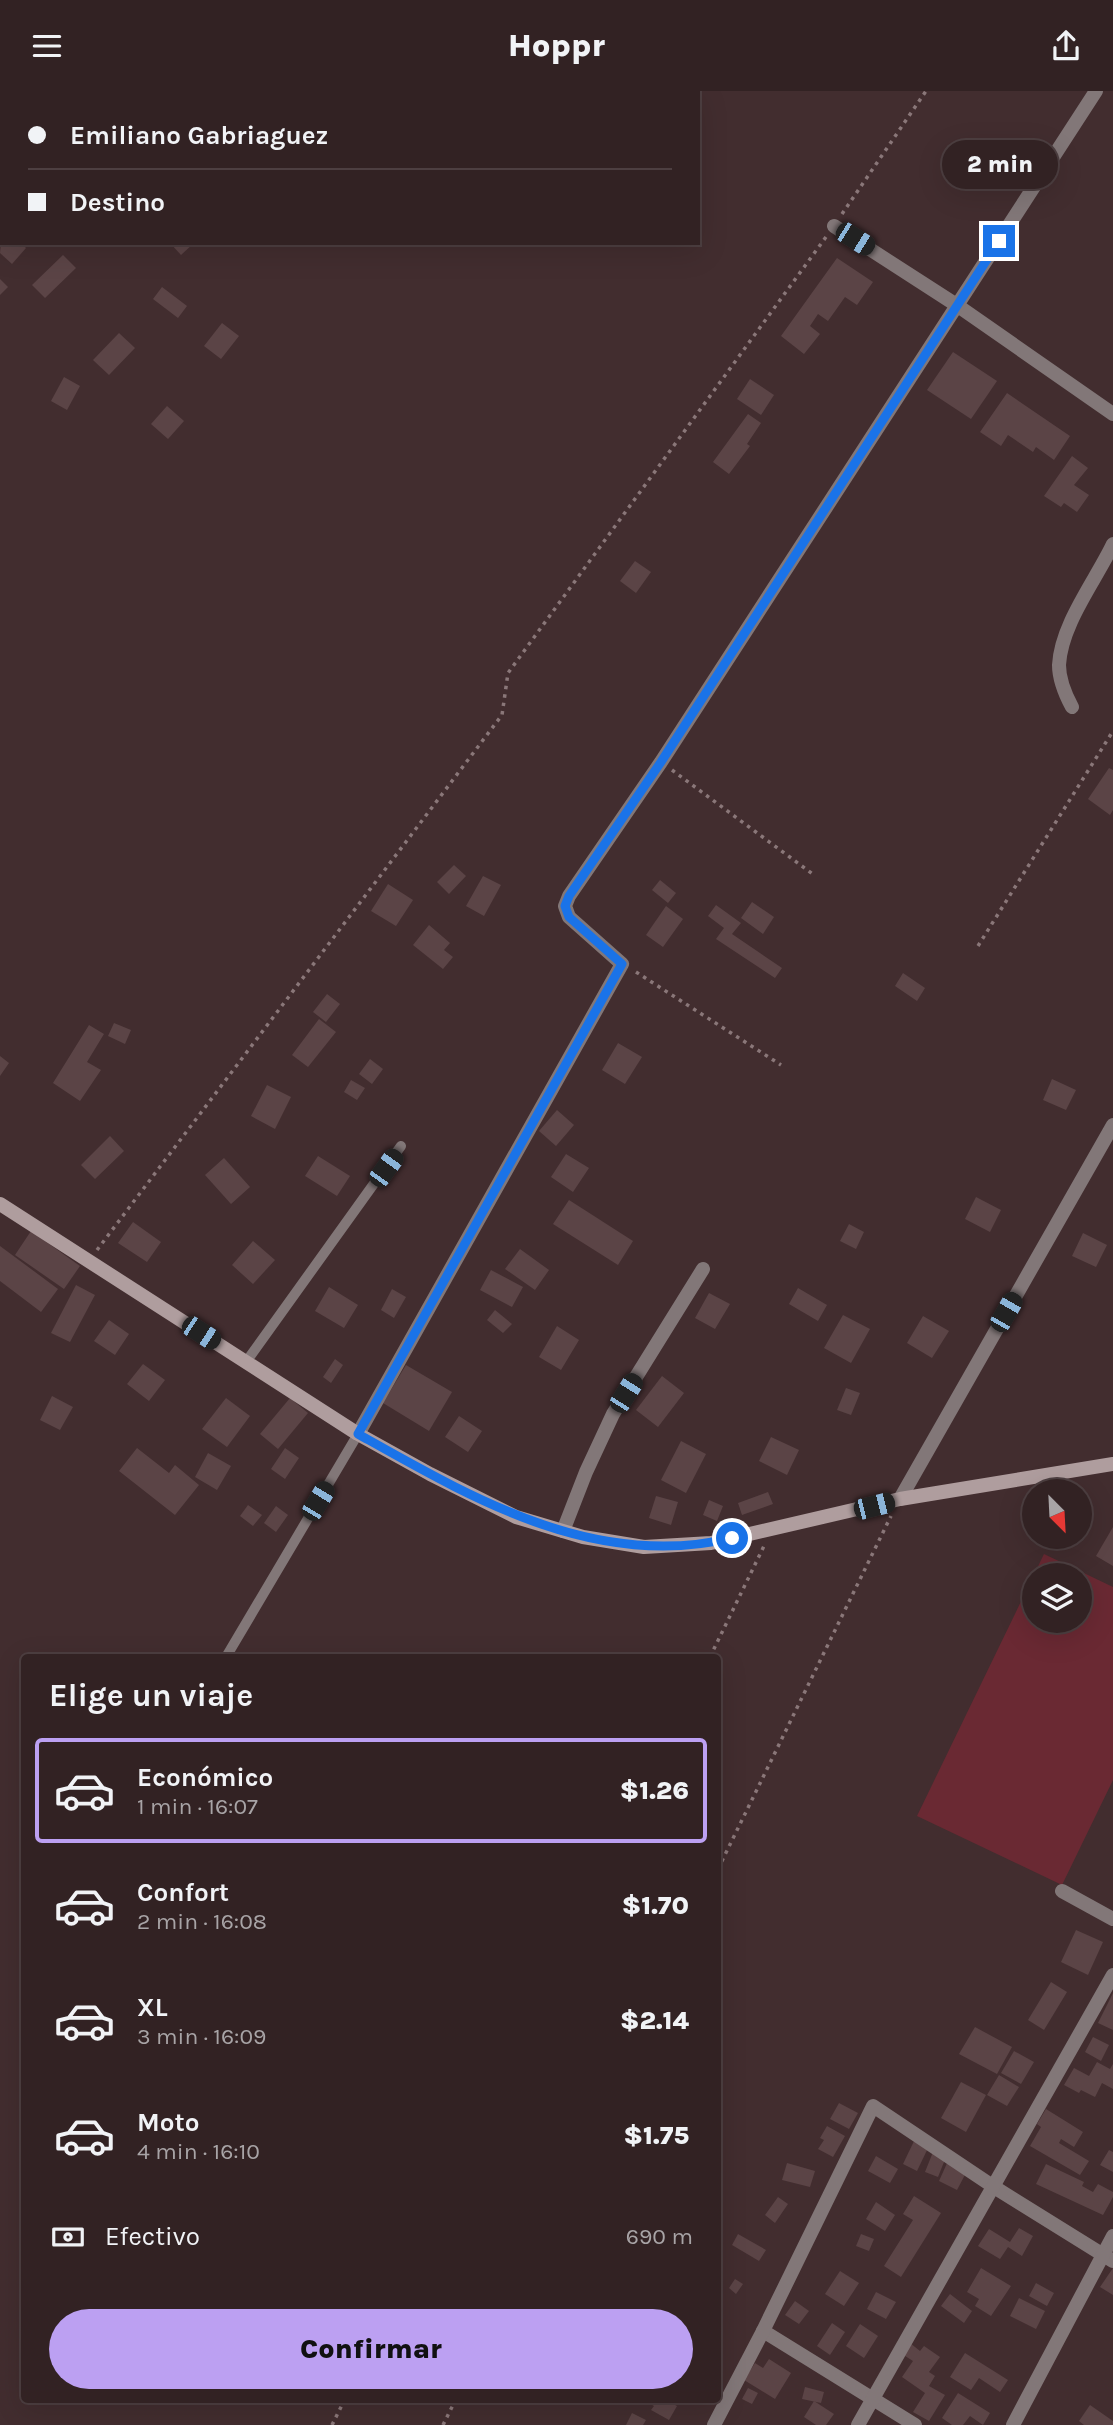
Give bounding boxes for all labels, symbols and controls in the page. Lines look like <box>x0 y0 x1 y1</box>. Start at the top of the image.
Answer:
icon: menu <box>28 27 66 65</box>
text: Hoppr <box>508 27 605 64</box>
icon: share <box>1047 27 1085 65</box>
text: Emiliano Gabriaguez <box>70 120 328 151</box>
callout: 2 min <box>941 139 1057 188</box>
text: 2 min <box>967 151 1033 178</box>
text: Destino <box>70 187 165 218</box>
car <box>832 219 879 259</box>
route end <box>983 225 1015 257</box>
car <box>366 1145 407 1191</box>
car <box>987 1289 1026 1335</box>
car <box>178 1313 225 1353</box>
car <box>606 1370 647 1416</box>
car <box>299 1478 338 1524</box>
north arrow <box>1022 1479 1092 1549</box>
map controls <box>1022 1479 1092 1633</box>
car <box>852 1491 897 1521</box>
route start <box>716 1522 748 1554</box>
button: layers <box>1022 1563 1092 1633</box>
text: Elige un viaje <box>49 1677 253 1714</box>
icon: car <box>53 1759 116 1822</box>
text: Económico <box>137 1762 273 1793</box>
text: $1.26 <box>620 1775 689 1806</box>
text: 1 min · 16:07 <box>137 1793 258 1820</box>
icon: car <box>53 1874 116 1937</box>
text: Confort <box>137 1877 229 1908</box>
text: $1.70 <box>622 1890 689 1921</box>
text: 2 min · 16:08 <box>137 1908 267 1935</box>
icon: car <box>53 1989 116 2052</box>
text: XL <box>137 1992 168 2023</box>
text: $2.14 <box>620 2005 689 2036</box>
text: 3 min · 16:09 <box>137 2023 266 2050</box>
icon: car <box>53 2104 116 2167</box>
text: Moto <box>137 2107 199 2138</box>
text: $1.75 <box>624 2120 689 2151</box>
text: 4 min · 16:10 <box>137 2138 260 2165</box>
icon: cash <box>49 2218 87 2256</box>
text: Efectivo <box>105 2221 200 2252</box>
text: 690 m <box>626 2223 693 2250</box>
button: Confirmar <box>49 2309 693 2389</box>

